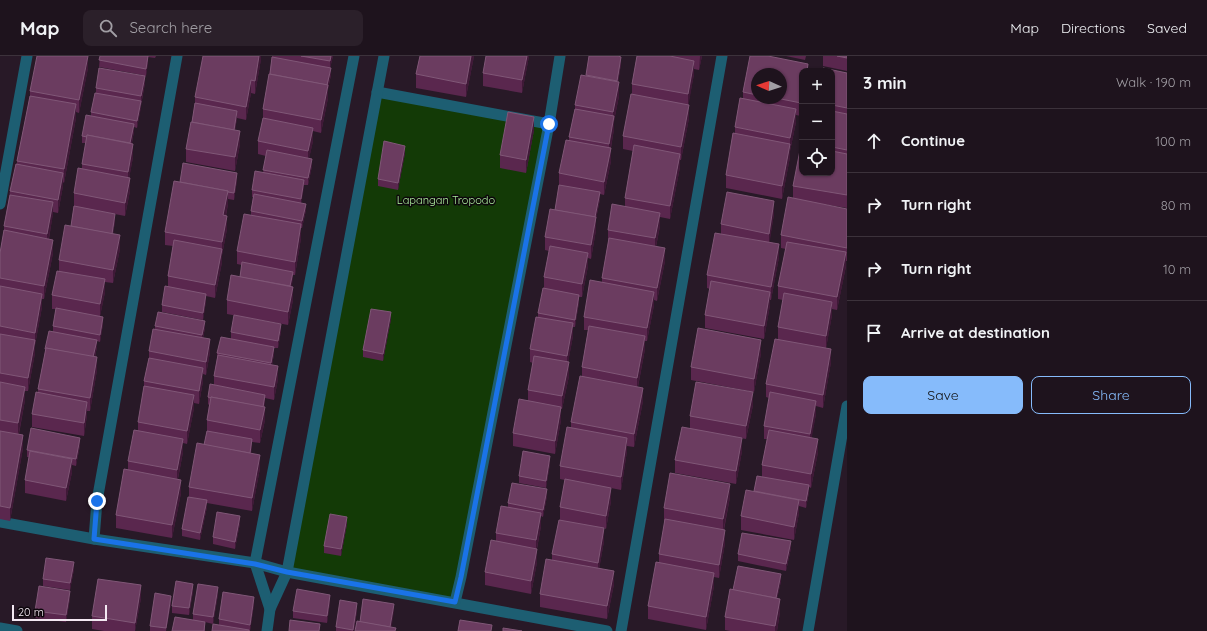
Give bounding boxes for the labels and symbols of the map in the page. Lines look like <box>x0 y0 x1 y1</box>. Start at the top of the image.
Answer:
north arrow <box>751 68 787 104</box>
route start <box>540 115 558 133</box>
park label: Lapangan Tropodo <box>397 193 495 207</box>
route end <box>88 492 106 510</box>
scale bar <box>12 603 107 622</box>

